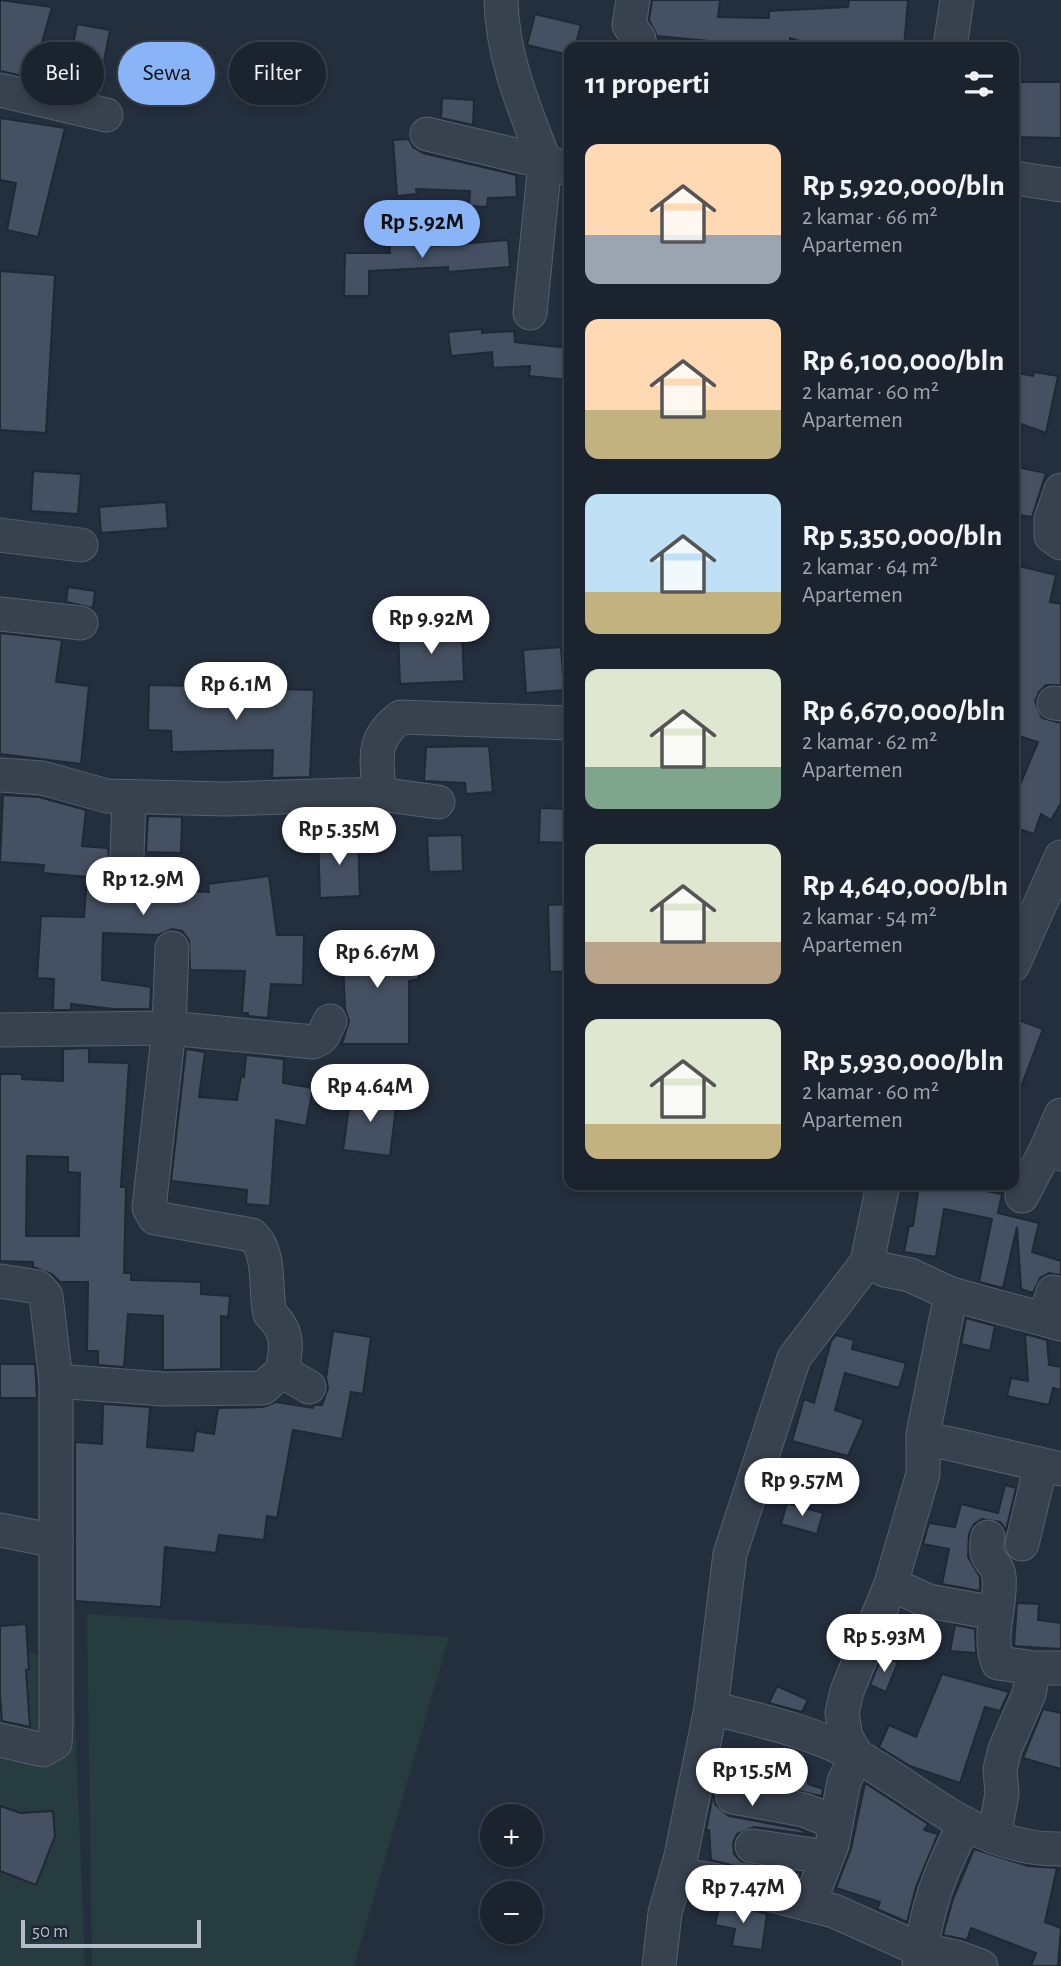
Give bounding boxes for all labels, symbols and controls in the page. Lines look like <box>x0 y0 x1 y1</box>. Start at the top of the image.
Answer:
chip: Beli <box>21 42 104 105</box>
chip: Sewa <box>118 42 215 105</box>
chip: Filter <box>229 42 326 105</box>
icon: filters <box>960 65 998 103</box>
text: 11 properti <box>585 69 710 99</box>
text: Rp 5,920,000/bln <box>802 171 1005 201</box>
icon: home <box>641 172 725 256</box>
pin: Rp 5.92M <box>350 201 494 260</box>
text: 2 kamar · 66 m² <box>802 206 938 229</box>
text: Rp 5.92M <box>380 211 464 234</box>
text: Apartemen <box>802 234 903 257</box>
text: Rp 6,100,000/bln <box>802 346 1004 376</box>
icon: home <box>641 347 725 431</box>
text: 2 kamar · 60 m² <box>802 381 939 404</box>
text: Apartemen <box>802 409 903 432</box>
text: Rp 5,350,000/bln <box>802 521 1002 551</box>
icon: home <box>641 522 725 606</box>
text: 2 kamar · 64 m² <box>802 556 938 579</box>
text: Apartemen <box>802 584 903 607</box>
pin: Rp 9.92M <box>359 596 503 656</box>
text: Rp 9.92M <box>388 607 474 630</box>
pin: Rp 6.1M <box>171 662 301 722</box>
text: Rp 6.1M <box>200 673 272 696</box>
text: Rp 6,670,000/bln <box>802 696 1005 726</box>
icon: home <box>641 697 725 781</box>
text: 2 kamar · 62 m² <box>802 731 937 754</box>
text: Apartemen <box>802 759 903 782</box>
pin: Rp 5.35M <box>267 808 411 867</box>
text: Rp 5.35M <box>298 818 380 841</box>
pin: Rp 12.9M <box>71 858 215 917</box>
text: Rp 12.9M <box>102 868 184 891</box>
text: Rp 4,640,000/bln <box>802 871 1008 901</box>
icon: home <box>641 872 725 956</box>
text: 2 kamar · 54 m² <box>802 906 937 929</box>
pin: Rp 6.67M <box>305 930 449 990</box>
text: Apartemen <box>802 934 903 957</box>
text: Rp 6.67M <box>335 941 419 964</box>
text: Rp 5,930,000/bln <box>802 1046 1004 1076</box>
icon: home <box>641 1047 725 1131</box>
pin: Rp 4.64M <box>298 1064 442 1124</box>
text: Rp 4.64M <box>327 1075 413 1098</box>
text: 2 kamar · 60 m² <box>802 1081 939 1104</box>
text: Apartemen <box>802 1109 903 1132</box>
pin: Rp 9.57M <box>730 1458 874 1518</box>
text: Rp 9.57M <box>760 1469 844 1492</box>
pin: Rp 5.93M <box>812 1614 956 1674</box>
text: Rp 5.93M <box>842 1625 926 1648</box>
pin: Rp 15.5M <box>680 1748 824 1808</box>
text: Rp 15.5M <box>712 1759 792 1782</box>
map controls <box>480 1804 543 1944</box>
button: + <box>480 1804 543 1867</box>
pin: Rp 7.47M <box>671 1866 815 1925</box>
text: Rp 7.47M <box>701 1876 785 1899</box>
button: − <box>480 1881 543 1944</box>
scale bar <box>21 1917 201 1949</box>
text: 50 m <box>32 1922 68 1941</box>

